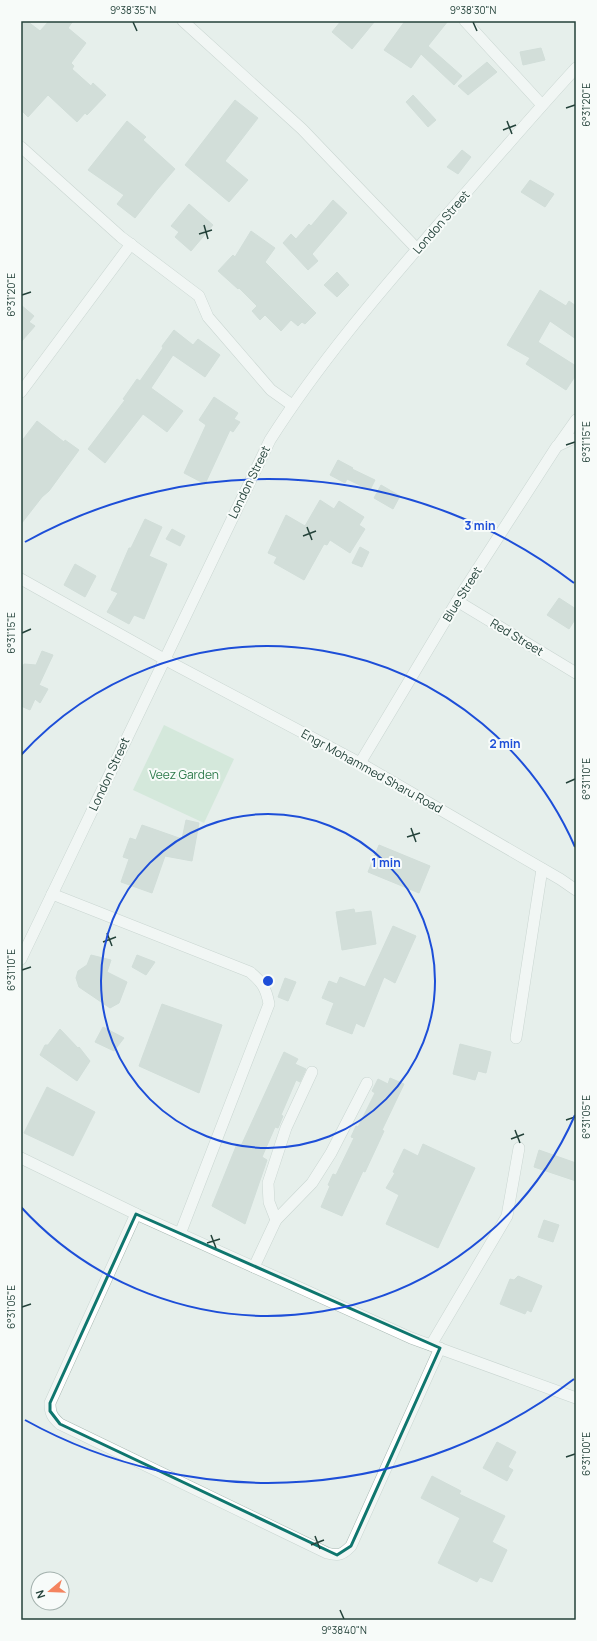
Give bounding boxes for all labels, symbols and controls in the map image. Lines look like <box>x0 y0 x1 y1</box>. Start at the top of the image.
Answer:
text: 9°38'35"N <box>110 3 156 17</box>
text: 9°38'30"N <box>450 3 496 17</box>
text: 6°31'20"E <box>579 83 593 127</box>
street label: London Street <box>409 186 474 257</box>
text: 6°31'20"E <box>4 273 18 317</box>
text: 6°31'15"E <box>579 421 593 463</box>
street label: London Street <box>224 442 274 521</box>
text: 3 min <box>464 517 496 534</box>
street label: Blue Street <box>438 563 486 625</box>
text: 6°31'15"E <box>4 612 18 654</box>
street label: Red Street <box>487 614 547 660</box>
street label: Engr Mohammed Sharu Road <box>298 725 446 817</box>
street label: London Street <box>85 734 134 814</box>
text: 2 min <box>489 735 521 752</box>
text: 6°31'10"E <box>579 758 593 800</box>
park label: Veez Garden <box>149 766 219 783</box>
text: 1 min <box>371 854 401 871</box>
text: 6°31'10"E <box>4 949 18 991</box>
centre of rings <box>261 974 275 988</box>
text: 6°31'05"E <box>579 1095 593 1139</box>
text: 6°31'05"E <box>4 1285 18 1329</box>
text: 6°31'00"E <box>579 1432 593 1476</box>
north arrow <box>30 1571 70 1611</box>
text: N <box>32 1588 48 1601</box>
text: 9°38'40"N <box>321 1623 367 1637</box>

